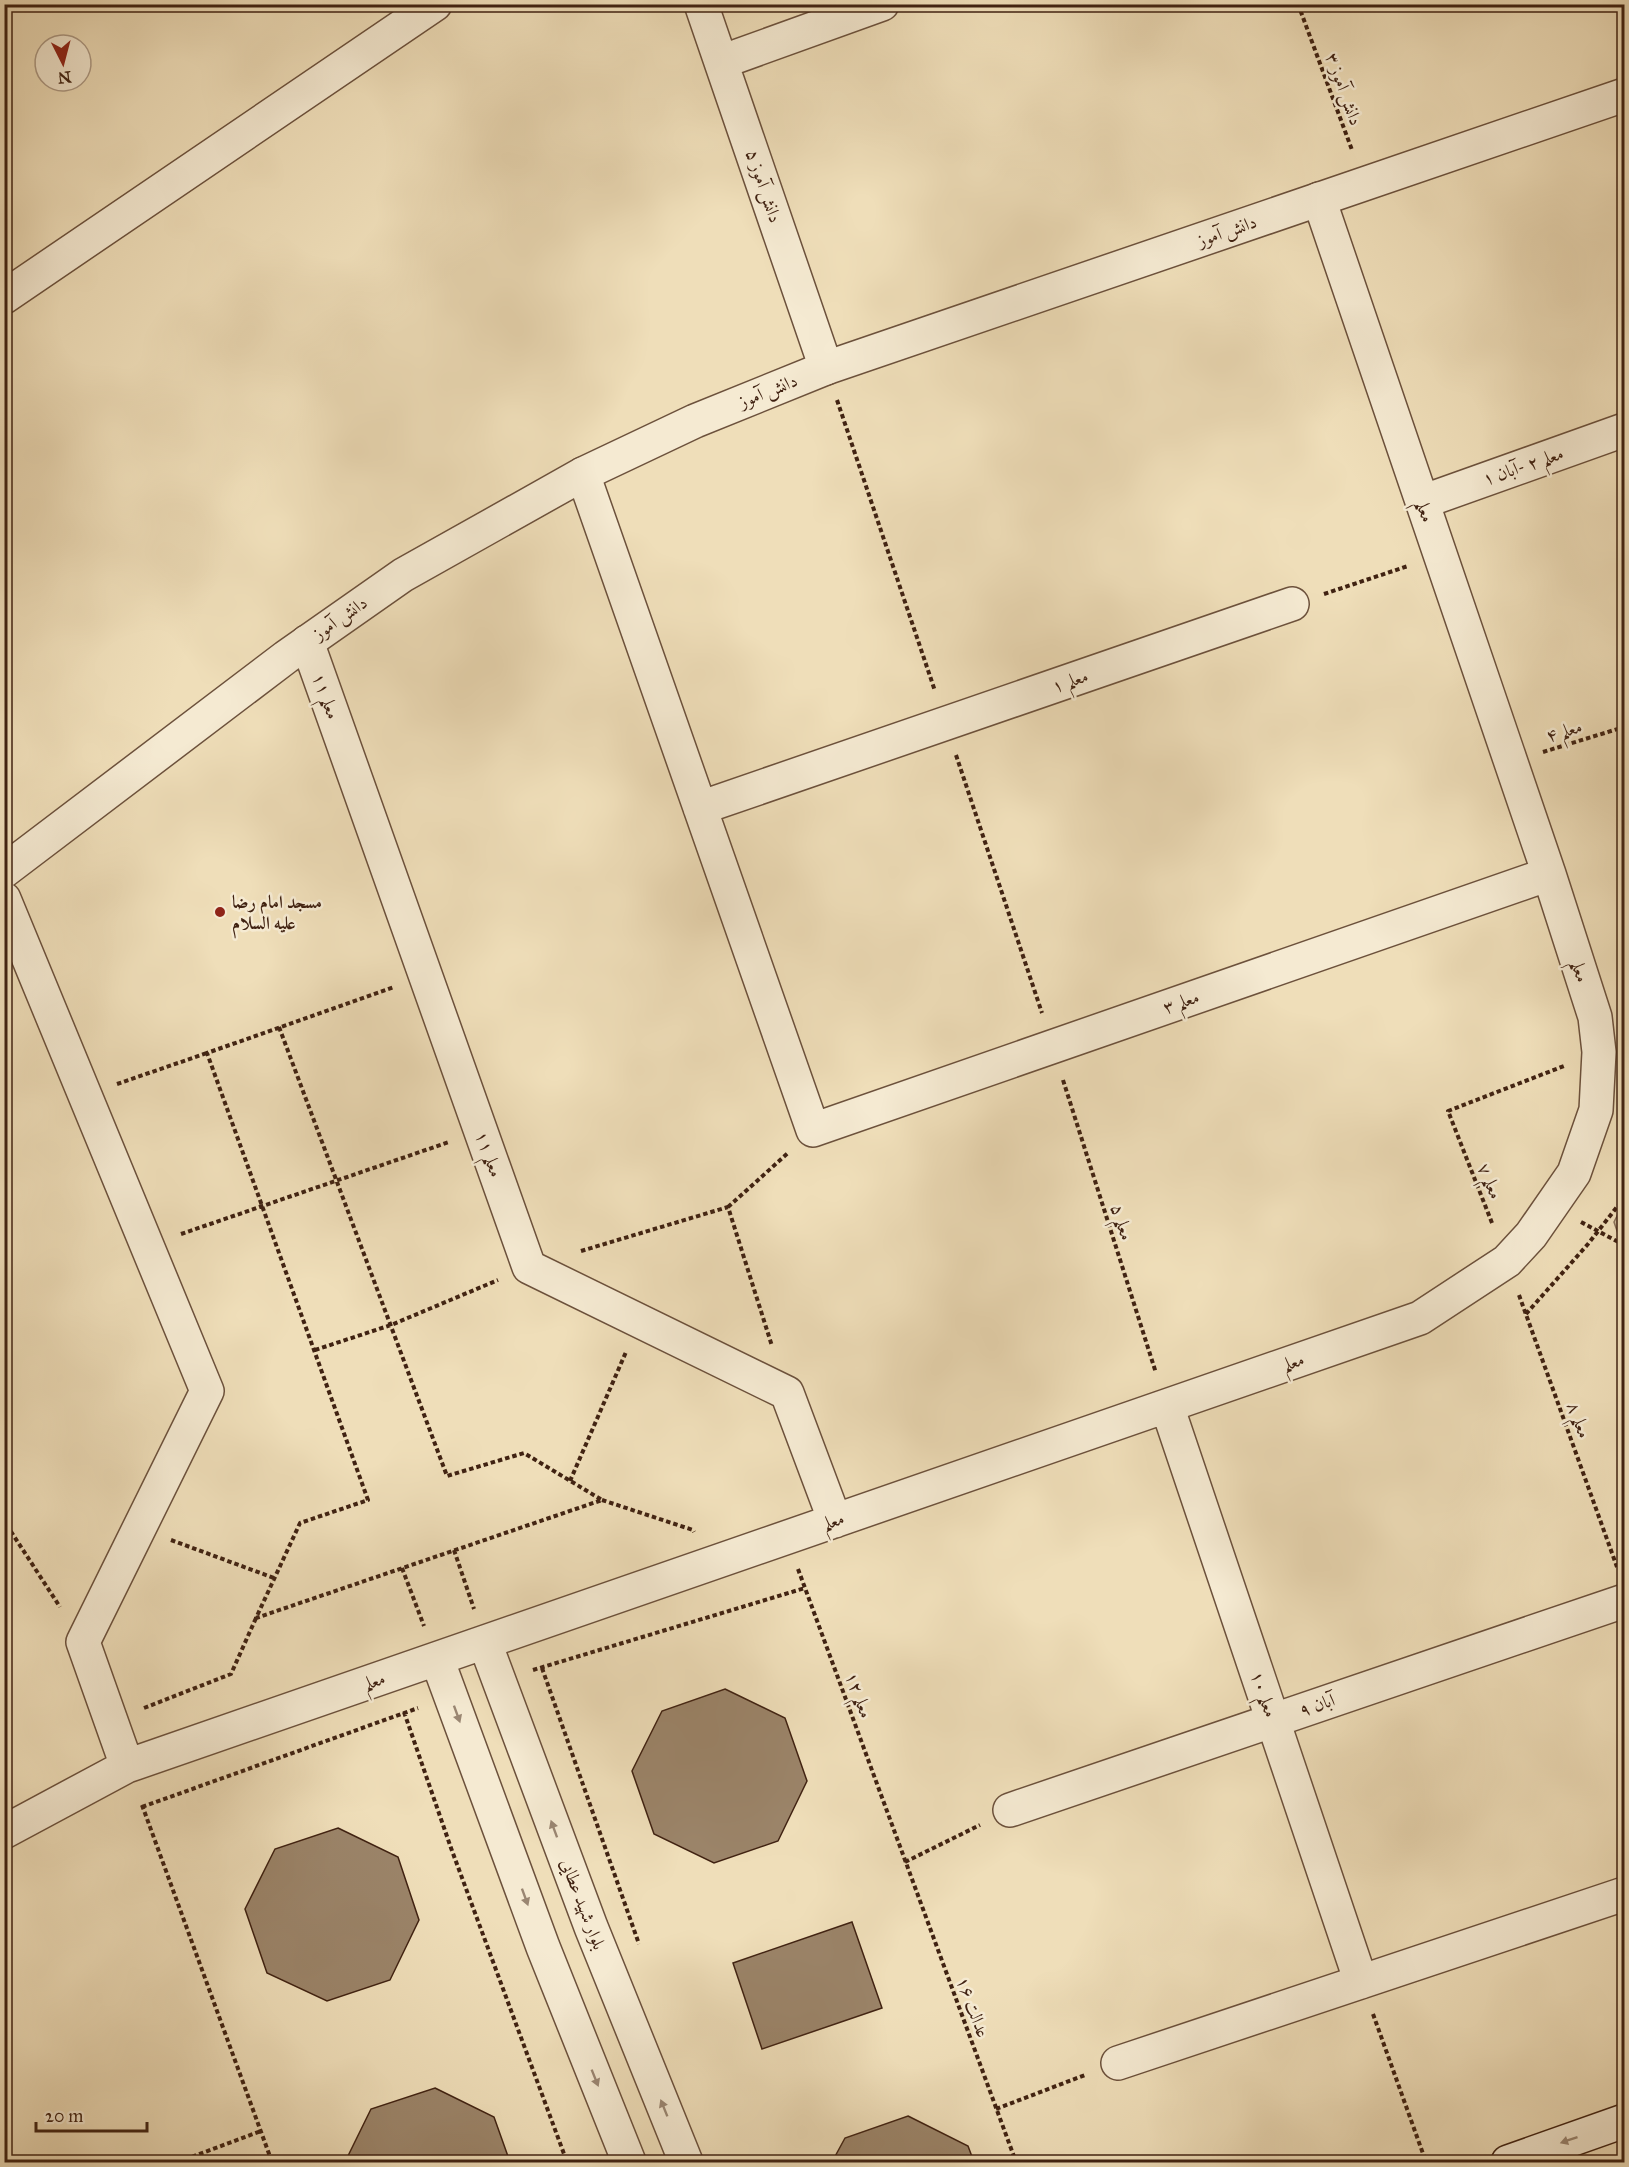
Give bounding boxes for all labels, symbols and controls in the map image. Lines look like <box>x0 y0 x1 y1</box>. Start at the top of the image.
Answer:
north arrow <box>33 33 93 93</box>
street label: دانش آموز ۳ <box>1320 50 1367 129</box>
text: N <box>56 67 72 88</box>
street label: دانش آموز ۵ <box>740 147 787 226</box>
street label: دانش آموز <box>1192 211 1260 253</box>
street label: دانش آموز <box>734 369 801 414</box>
street label: معلم ۲ -آبان ۱ <box>1480 442 1569 497</box>
street label: معلم <box>1404 497 1439 527</box>
street label: دانش آموز <box>307 591 372 647</box>
street label: معلم ۱ <box>1049 665 1093 704</box>
street label: معلم ۱۱ <box>301 670 344 724</box>
street label: معلم ۴ <box>1543 715 1587 754</box>
place label: مسجد امام رضا علیه السلام <box>232 891 322 939</box>
marker: مسجد امام رضا علیه السلام <box>213 905 227 919</box>
street label: معلم <box>1559 957 1594 987</box>
street label: معلم ۳ <box>1160 986 1204 1025</box>
street label: معلم ۱۱ <box>464 1128 507 1182</box>
street label: معلم ۷ <box>1466 1160 1507 1205</box>
street label: معلم ۵ <box>1099 1201 1138 1245</box>
street label: معلم <box>1279 1348 1309 1383</box>
street label: معلم ۸ <box>1556 1399 1596 1443</box>
street label: معلم <box>819 1507 849 1542</box>
street label: معلم <box>360 1667 390 1702</box>
street label: معلم ۱۰ <box>1239 1668 1282 1722</box>
street label: معلم ۱۲ <box>834 1669 877 1723</box>
street label: آبان ۹ <box>1296 1688 1340 1721</box>
one-way arrow <box>453 1705 462 1723</box>
one-way arrow <box>549 1820 559 1838</box>
street label: بلوار شهید عطایی <box>555 1855 610 1953</box>
one-way arrow <box>520 1888 530 1906</box>
street label: عدالت ۱۶ <box>952 1973 994 2041</box>
one-way arrow <box>590 2070 600 2088</box>
scale bar <box>36 2095 147 2133</box>
one-way arrow <box>659 2099 669 2117</box>
text: 20 m <box>45 2105 83 2127</box>
one-way arrow <box>1560 2136 1578 2146</box>

